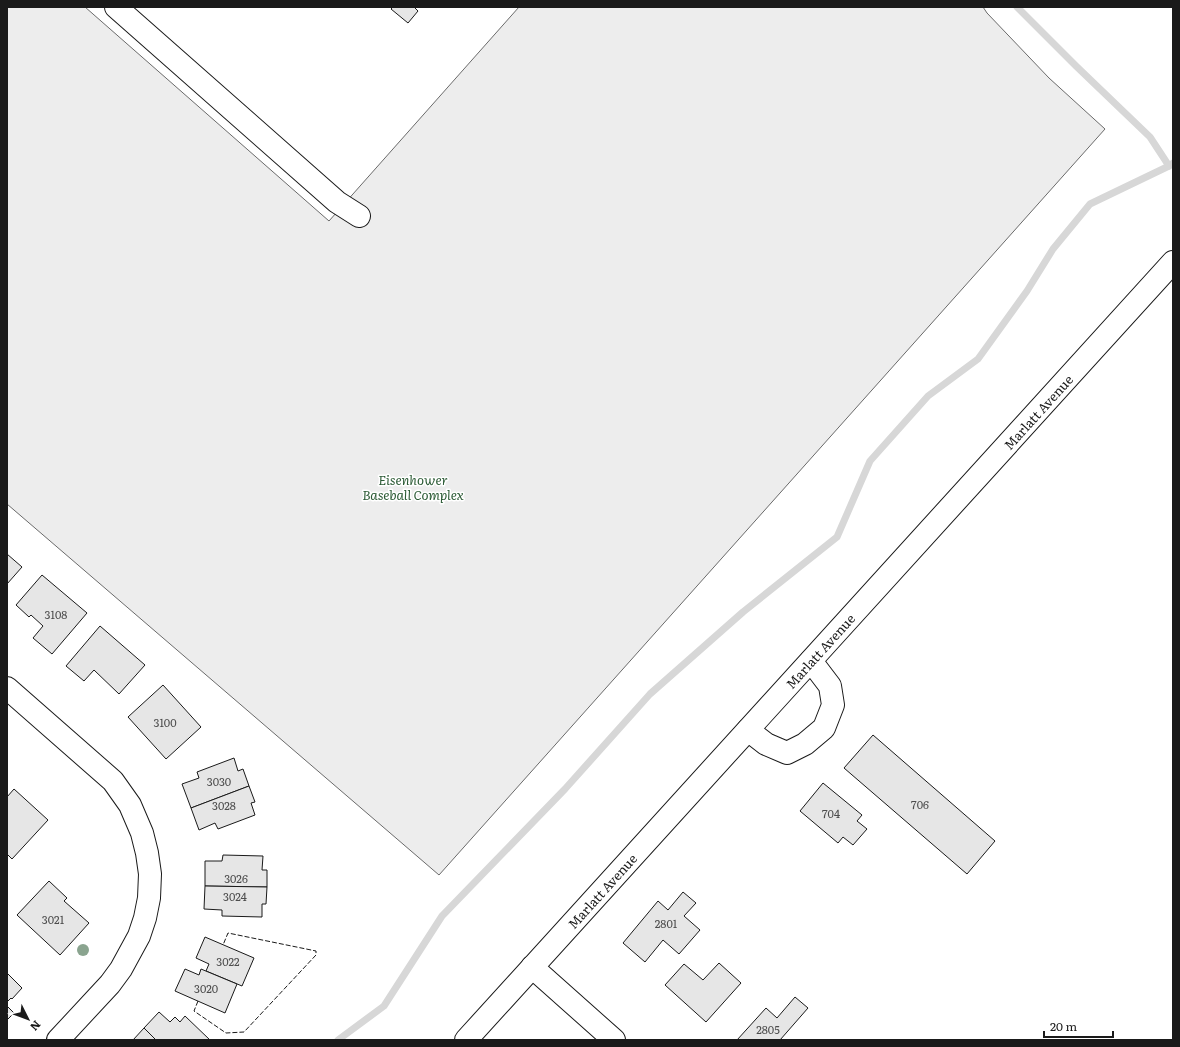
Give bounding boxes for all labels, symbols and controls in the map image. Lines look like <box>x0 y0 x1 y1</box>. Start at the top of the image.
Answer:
street label: Marlatt Avenue <box>999 370 1077 454</box>
park label: Eisenhower Baseball Complex <box>362 470 464 504</box>
house number: 3108 <box>45 606 67 622</box>
street label: Marlatt Avenue <box>781 609 859 693</box>
house number: 3100 <box>153 714 177 730</box>
house number: 3030 <box>207 773 231 789</box>
house number: 706 <box>911 796 929 812</box>
house number: 3028 <box>212 797 236 813</box>
house number: 704 <box>822 805 840 821</box>
street label: Marlatt Avenue <box>563 849 641 933</box>
house number: 3026 <box>224 870 248 886</box>
house number: 3024 <box>223 888 247 904</box>
house number: 3021 <box>42 911 65 927</box>
house number: 2801 <box>655 915 678 931</box>
house number: 3022 <box>216 953 240 969</box>
house number: 3020 <box>194 980 218 996</box>
north arrow <box>8 999 48 1039</box>
scale bar <box>1044 1013 1113 1039</box>
text: 20 m <box>1050 1017 1077 1035</box>
text: N <box>27 1018 45 1035</box>
house number: 2805 <box>756 1021 780 1037</box>

